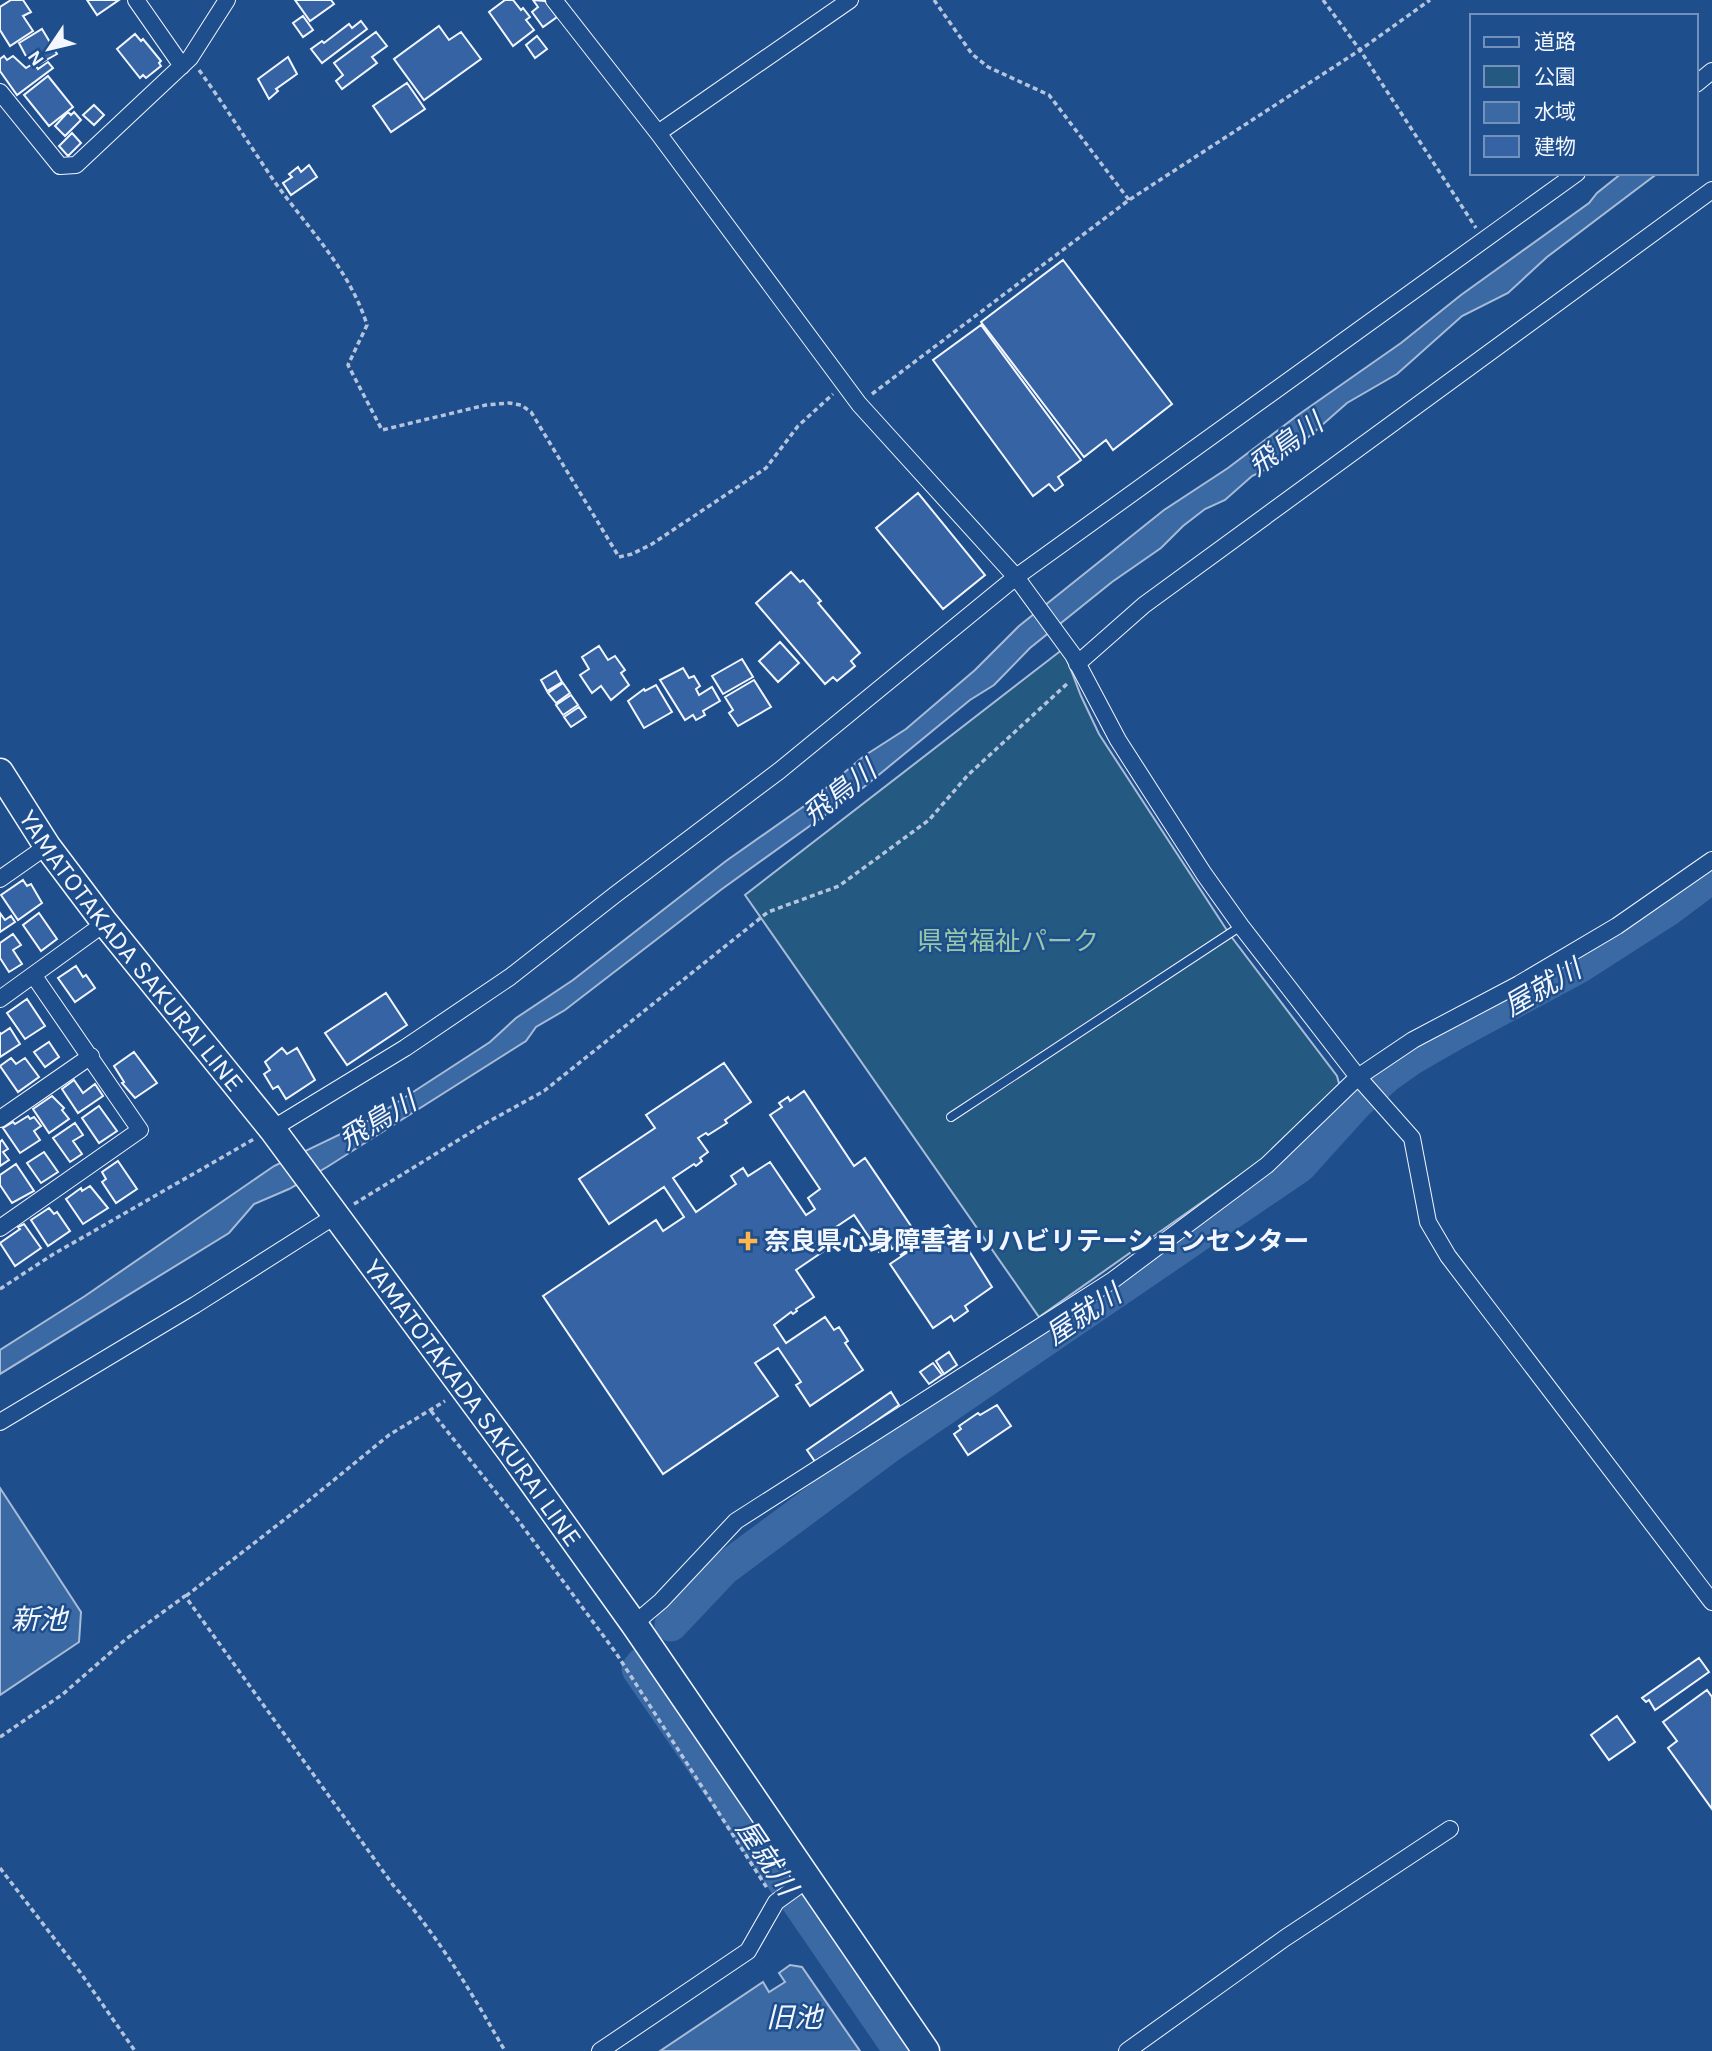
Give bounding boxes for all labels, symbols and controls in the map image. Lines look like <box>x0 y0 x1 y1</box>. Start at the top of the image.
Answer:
north arrow <box>14 14 84 84</box>
legend <box>1470 14 1698 175</box>
text: 道路 <box>1534 30 1576 54</box>
text: N <box>23 46 49 70</box>
text: 公園 <box>1534 65 1576 89</box>
text: 水域 <box>1534 100 1576 124</box>
text: 建物 <box>1534 135 1576 159</box>
water label: 飛鳥川 <box>1242 405 1331 482</box>
water label: 飛鳥川 <box>796 752 885 831</box>
street label: YAMATOTAKADA SAKURAI LINE <box>12 804 250 1098</box>
park label: 県営福祉パーク <box>917 926 1099 957</box>
water label: 屋就川 <box>1498 951 1589 1023</box>
water label: 飛鳥川 <box>333 1083 424 1156</box>
place label: 奈良県心身障害者リハビリテーションセンター <box>764 1226 1309 1257</box>
marker: 奈良県心身障害者リハビリテーションセンター <box>738 1231 758 1251</box>
street label: YAMATOTAKADA SAKURAI LINE <box>357 1253 588 1553</box>
water label: 屋就川 <box>1039 1276 1130 1352</box>
water label: 新池 <box>11 1603 70 1636</box>
water label: 屋就川 <box>729 1813 805 1904</box>
water label: 旧池 <box>766 2001 825 2034</box>

